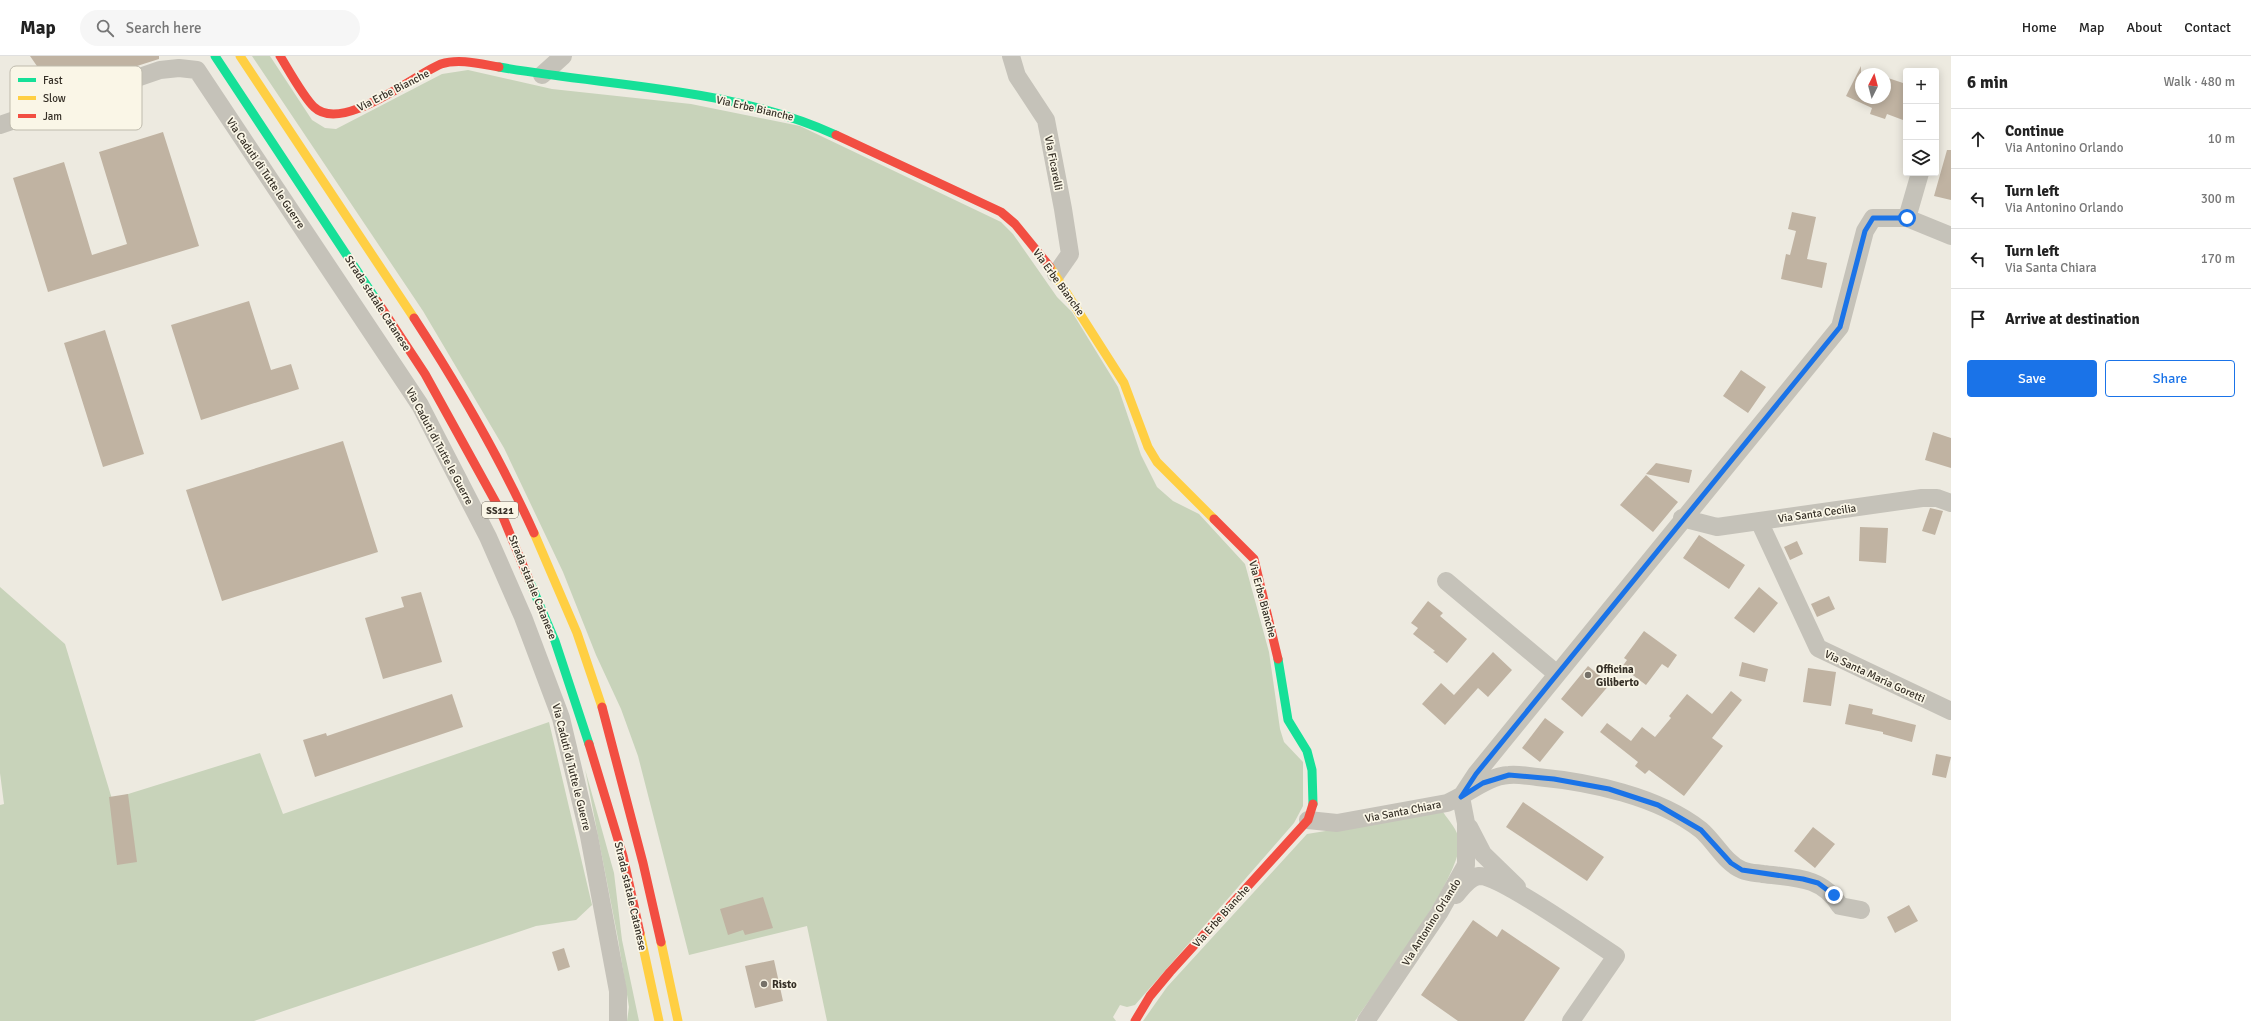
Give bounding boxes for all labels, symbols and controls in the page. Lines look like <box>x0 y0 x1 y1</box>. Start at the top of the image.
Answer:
search box <box>80 10 360 46</box>
text: Map <box>20 16 56 40</box>
icon: search <box>94 17 116 39</box>
text: Search here <box>126 19 201 37</box>
text: Home <box>2022 19 2057 36</box>
text: Map <box>2079 19 2104 36</box>
text: About <box>2126 19 2162 36</box>
text: Contact <box>2184 19 2231 36</box>
legend <box>10 66 142 130</box>
street label: Via Erbe Bianche <box>355 67 431 114</box>
north arrow <box>1855 68 1891 104</box>
map controls <box>1903 68 1939 176</box>
button: + <box>1903 68 1939 104</box>
text: 6 min <box>1967 72 2008 93</box>
text: Fast <box>43 74 63 87</box>
text: Walk · 480 m <box>2164 74 2235 90</box>
text: Slow <box>43 92 66 105</box>
street label: Via Erbe Bianche <box>715 93 795 124</box>
button: − <box>1903 104 1939 140</box>
text: Jam <box>43 110 62 123</box>
street label: Via Caduti di Tutte le Guerre <box>224 115 308 231</box>
text: Continue <box>2005 122 2064 140</box>
icon: ahead <box>1967 128 1989 150</box>
text: 10 m <box>2208 131 2235 147</box>
street label: Via Ficarelli <box>1042 135 1065 192</box>
button: layers <box>1903 140 1939 176</box>
text: Via Antonino Orlando <box>2005 140 2124 156</box>
text: Turn left <box>2005 182 2059 200</box>
icon: left <box>1967 188 1989 210</box>
text: 300 m <box>2201 191 2235 207</box>
text: Via Antonino Orlando <box>2005 200 2124 216</box>
route start <box>1898 209 1916 227</box>
text: Turn left <box>2005 242 2059 260</box>
street label: Via Erbe Bianche <box>1030 246 1087 318</box>
icon: left <box>1967 248 1989 270</box>
text: 170 m <box>2201 251 2235 267</box>
street label: Strada statale Catanese <box>342 253 413 353</box>
text: Via Santa Chiara <box>2005 260 2097 276</box>
icon: arrive <box>1967 308 1989 330</box>
text: Arrive at destination <box>2005 310 2140 328</box>
button: Save <box>1967 360 2097 397</box>
button: Share <box>2105 360 2235 397</box>
street label: Via Caduti di Tutte le Guerre <box>403 385 476 507</box>
road number: SS121 <box>482 502 518 518</box>
street label: Via Santa Cecilia <box>1777 502 1857 525</box>
street label: Strada statale Catanese <box>506 533 559 641</box>
street label: Via Erbe Bianche <box>1246 559 1279 639</box>
street label: Via Santa Maria Goretti <box>1822 647 1927 705</box>
place label: Officina Giliberto <box>1596 663 1639 689</box>
marker: Officina Giliberto <box>1583 670 1593 680</box>
street label: Via Caduti di Tutte le Guerre <box>549 702 594 832</box>
street label: Via Santa Chiara <box>1364 798 1443 825</box>
street label: Strada statale Catanese <box>612 840 649 952</box>
street label: Via Antonino Orlando <box>1399 876 1464 968</box>
street label: Via Erbe Bianche <box>1190 883 1253 950</box>
route end <box>1825 886 1843 904</box>
place label: Risto <box>772 978 797 991</box>
marker: Risto <box>759 979 769 989</box>

